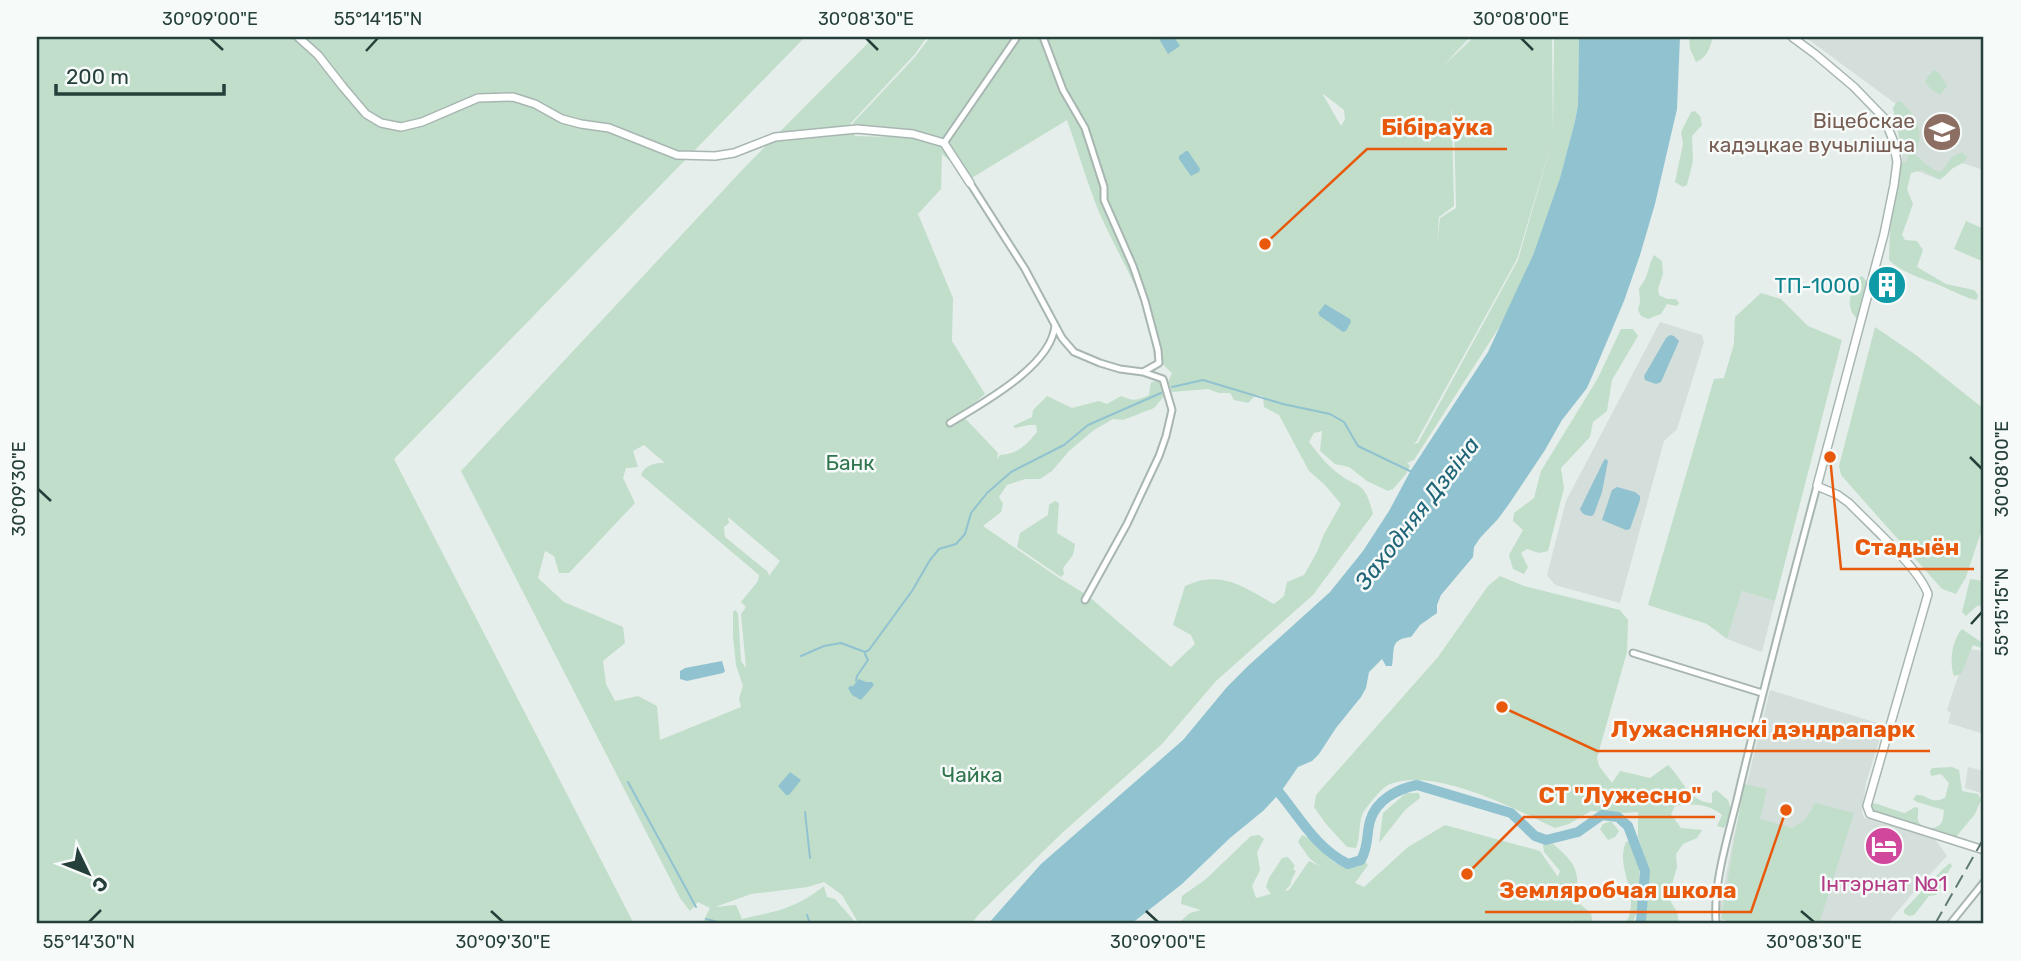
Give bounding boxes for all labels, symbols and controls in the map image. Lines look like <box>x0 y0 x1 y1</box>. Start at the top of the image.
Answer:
text: 30°09'00"E <box>162 8 258 30</box>
text: 55°14'15"N <box>334 8 422 30</box>
text: 30°08'30"E <box>818 8 914 30</box>
text: 30°08'00"E <box>1473 8 1569 30</box>
scale bar <box>56 52 224 96</box>
text: 200 m <box>66 64 129 89</box>
callout: Бібіраўка <box>1367 105 1507 149</box>
place label: Віцебскае кадэцкае вучылішча <box>1709 108 1915 157</box>
school or university icon: Віцебскае кадэцкае вучылішча <box>1921 111 1963 153</box>
text: Бібіраўка <box>1381 113 1493 141</box>
building icon: ТП-1000 <box>1866 264 1908 306</box>
place label: ТП-1000 <box>1775 273 1860 298</box>
text: 30°08'00"E <box>1991 421 2013 517</box>
water label: Заходняя Дзвіна <box>1348 431 1485 596</box>
text: 30°09'30"E <box>8 441 30 537</box>
park label: Банк <box>825 450 875 475</box>
callout: Стадыён <box>1841 525 1974 569</box>
text: Стадыён <box>1855 533 1959 561</box>
text: 55°15'15"N <box>1991 568 2013 656</box>
callout: Лужаснянскі дэндрапарк <box>1597 707 1930 751</box>
text: Лужаснянскі дэндрапарк <box>1611 715 1915 743</box>
park label: Чайка <box>942 762 1002 787</box>
callout: СТ "Лужесно" <box>1524 773 1715 817</box>
text: СТ "Лужесно" <box>1538 781 1702 809</box>
hotel icon: Інтэрнат №1 <box>1863 825 1905 867</box>
north arrow <box>52 838 122 908</box>
callout: Земляробчая школа <box>1485 868 1751 912</box>
place label: Інтэрнат №1 <box>1821 871 1948 896</box>
text: С <box>87 872 113 897</box>
text: Земляробчая школа <box>1499 876 1737 904</box>
text: 55°14'30"N <box>43 931 135 953</box>
text: 30°09'30"E <box>455 931 551 953</box>
text: 30°09'00"E <box>1110 931 1206 953</box>
text: 30°08'30"E <box>1766 931 1862 953</box>

